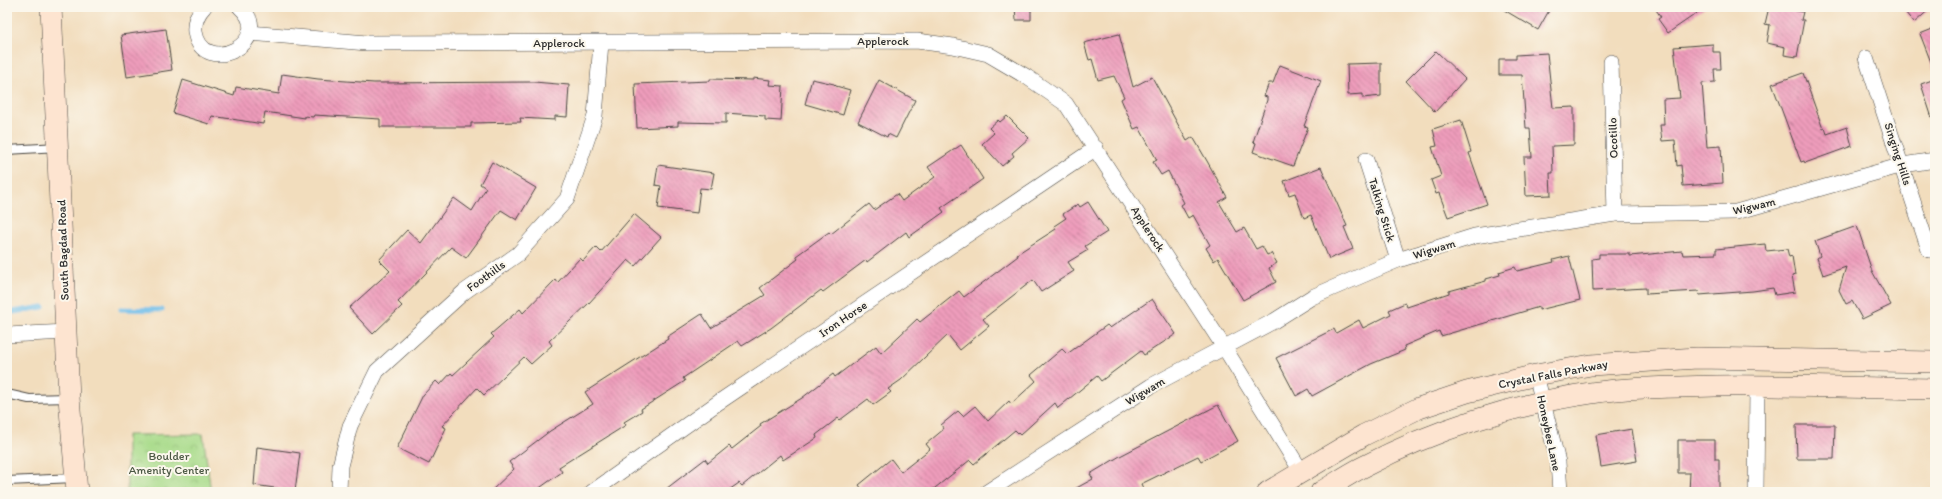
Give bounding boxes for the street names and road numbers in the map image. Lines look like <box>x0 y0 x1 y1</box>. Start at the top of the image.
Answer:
street label: Applerock <box>857 34 910 48</box>
street label: Applerock <box>533 36 586 50</box>
street label: Ocotillo <box>1605 117 1621 159</box>
street label: Singing Hills <box>1881 121 1915 187</box>
street label: Talking Stick <box>1366 176 1399 244</box>
street label: Wigwam <box>1731 194 1777 218</box>
street label: South Bagdad Road <box>54 199 72 301</box>
street label: Applerock <box>1128 204 1168 255</box>
street label: Wigwam <box>1411 236 1457 262</box>
street label: Foothills <box>464 257 508 295</box>
street label: Iron Horse <box>816 298 870 340</box>
street label: Crystal Falls Parkway <box>1497 356 1609 391</box>
street label: Wigwam <box>1123 374 1167 408</box>
street label: Honeybee Lane <box>1534 394 1564 473</box>

